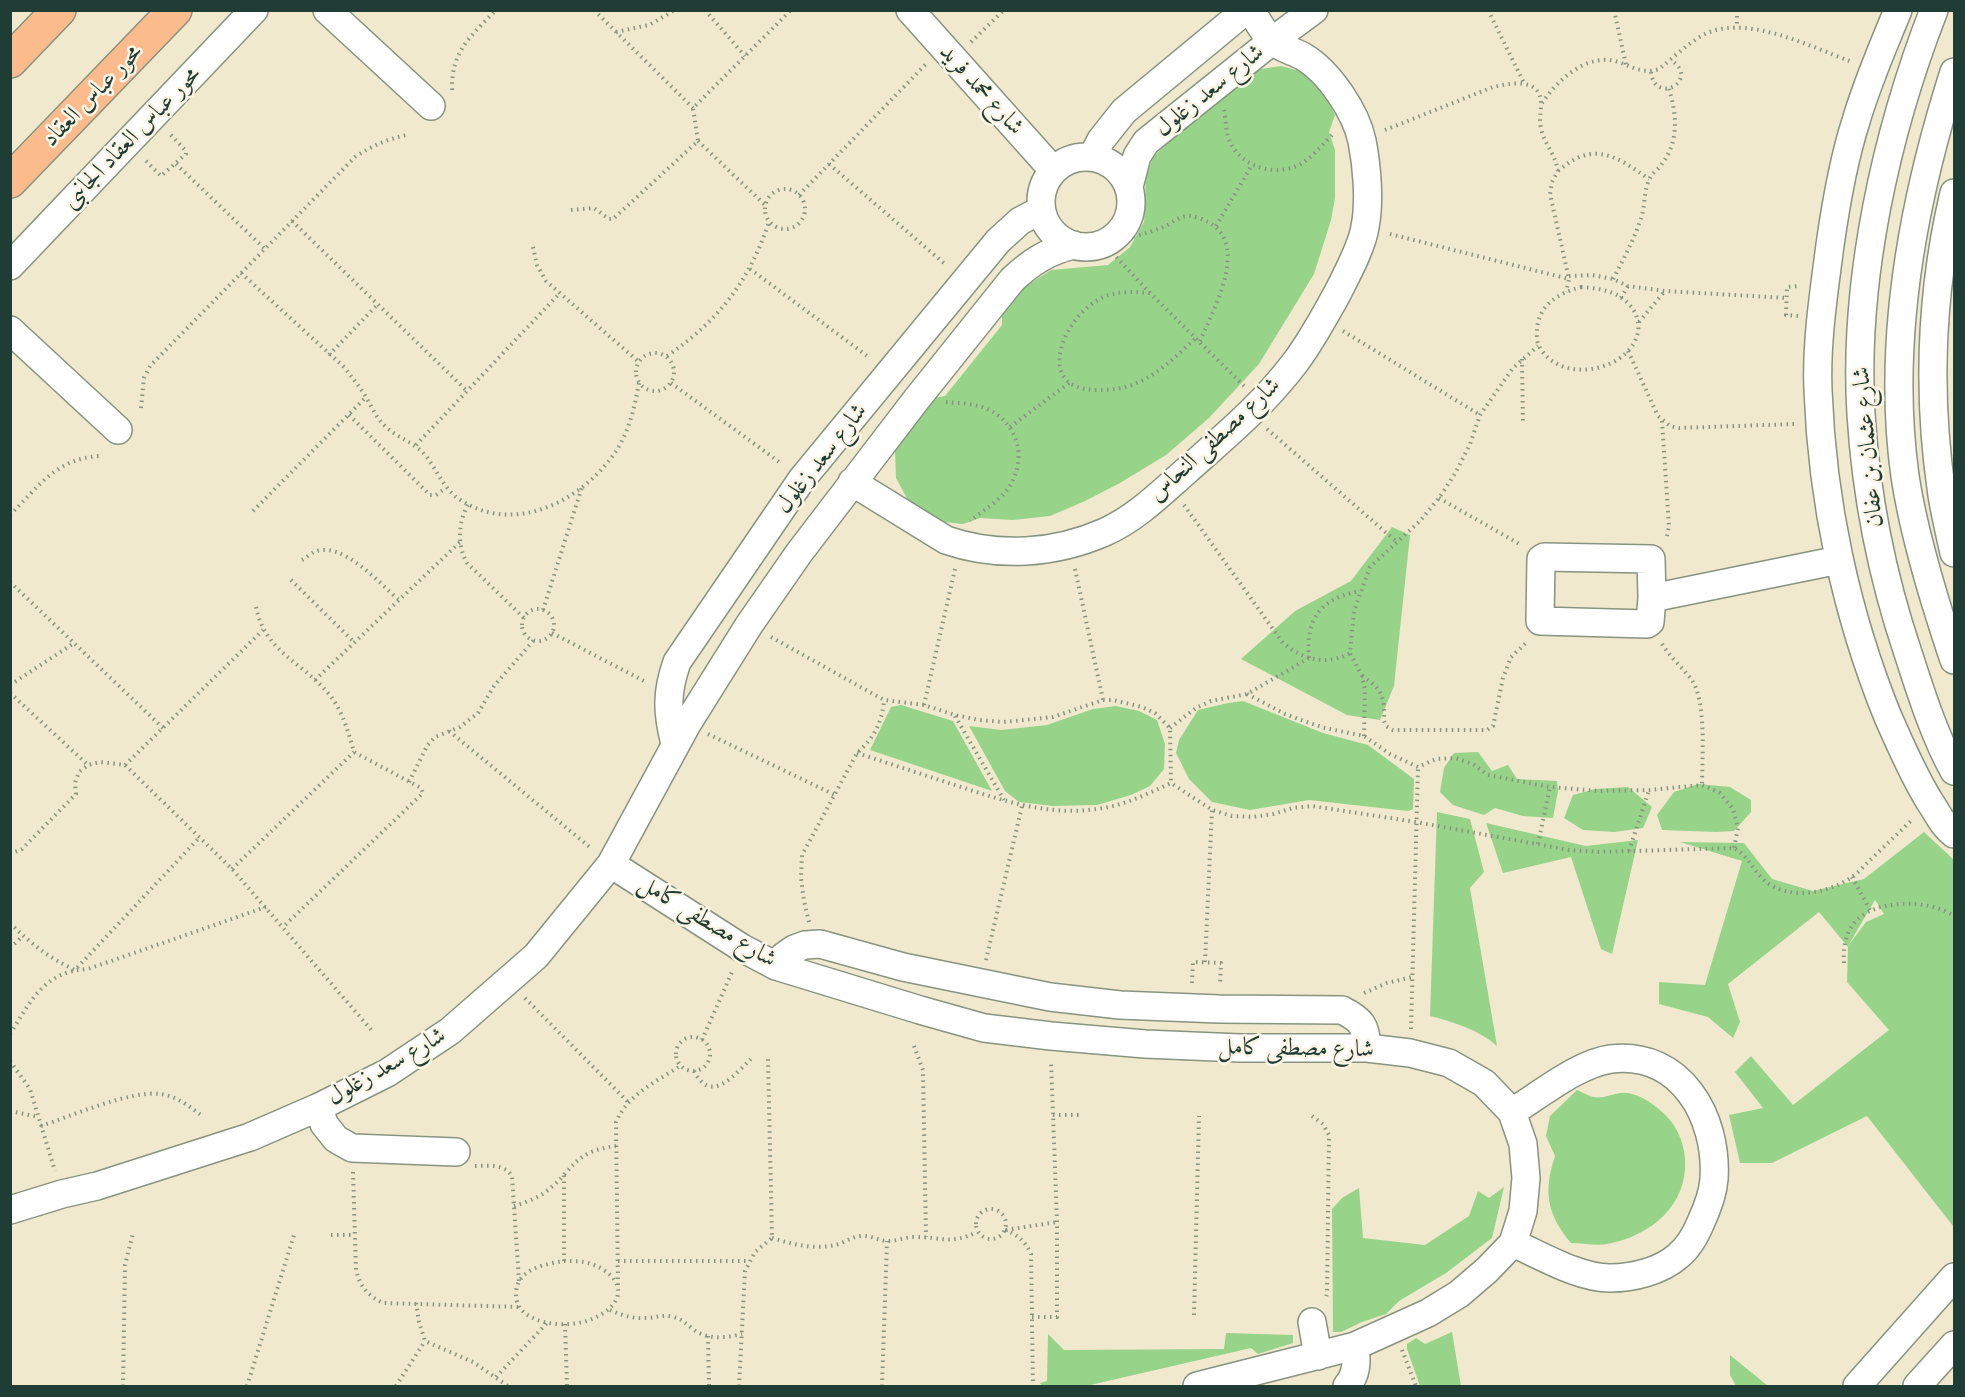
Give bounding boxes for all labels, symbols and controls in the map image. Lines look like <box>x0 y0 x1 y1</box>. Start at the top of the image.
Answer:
street label: شارع محمد فريد <box>933 38 1029 142</box>
street label: شارع سعد زغلول <box>1150 38 1270 144</box>
street label: محور عباس العقاد <box>37 39 149 153</box>
street label: محور عباس العقاد الجانبى <box>57 61 207 215</box>
street label: شارع عثمان بن عفان <box>1848 365 1890 529</box>
street label: شارع مصطفى النحاس <box>1143 371 1287 509</box>
street label: شارع سعد زغلول <box>770 398 874 520</box>
street label: شارع مصطفى كامل <box>633 869 781 975</box>
street label: شارع سعد زغلول <box>323 1022 451 1112</box>
street label: شارع مصطفى كامل <box>1218 1033 1374 1065</box>

